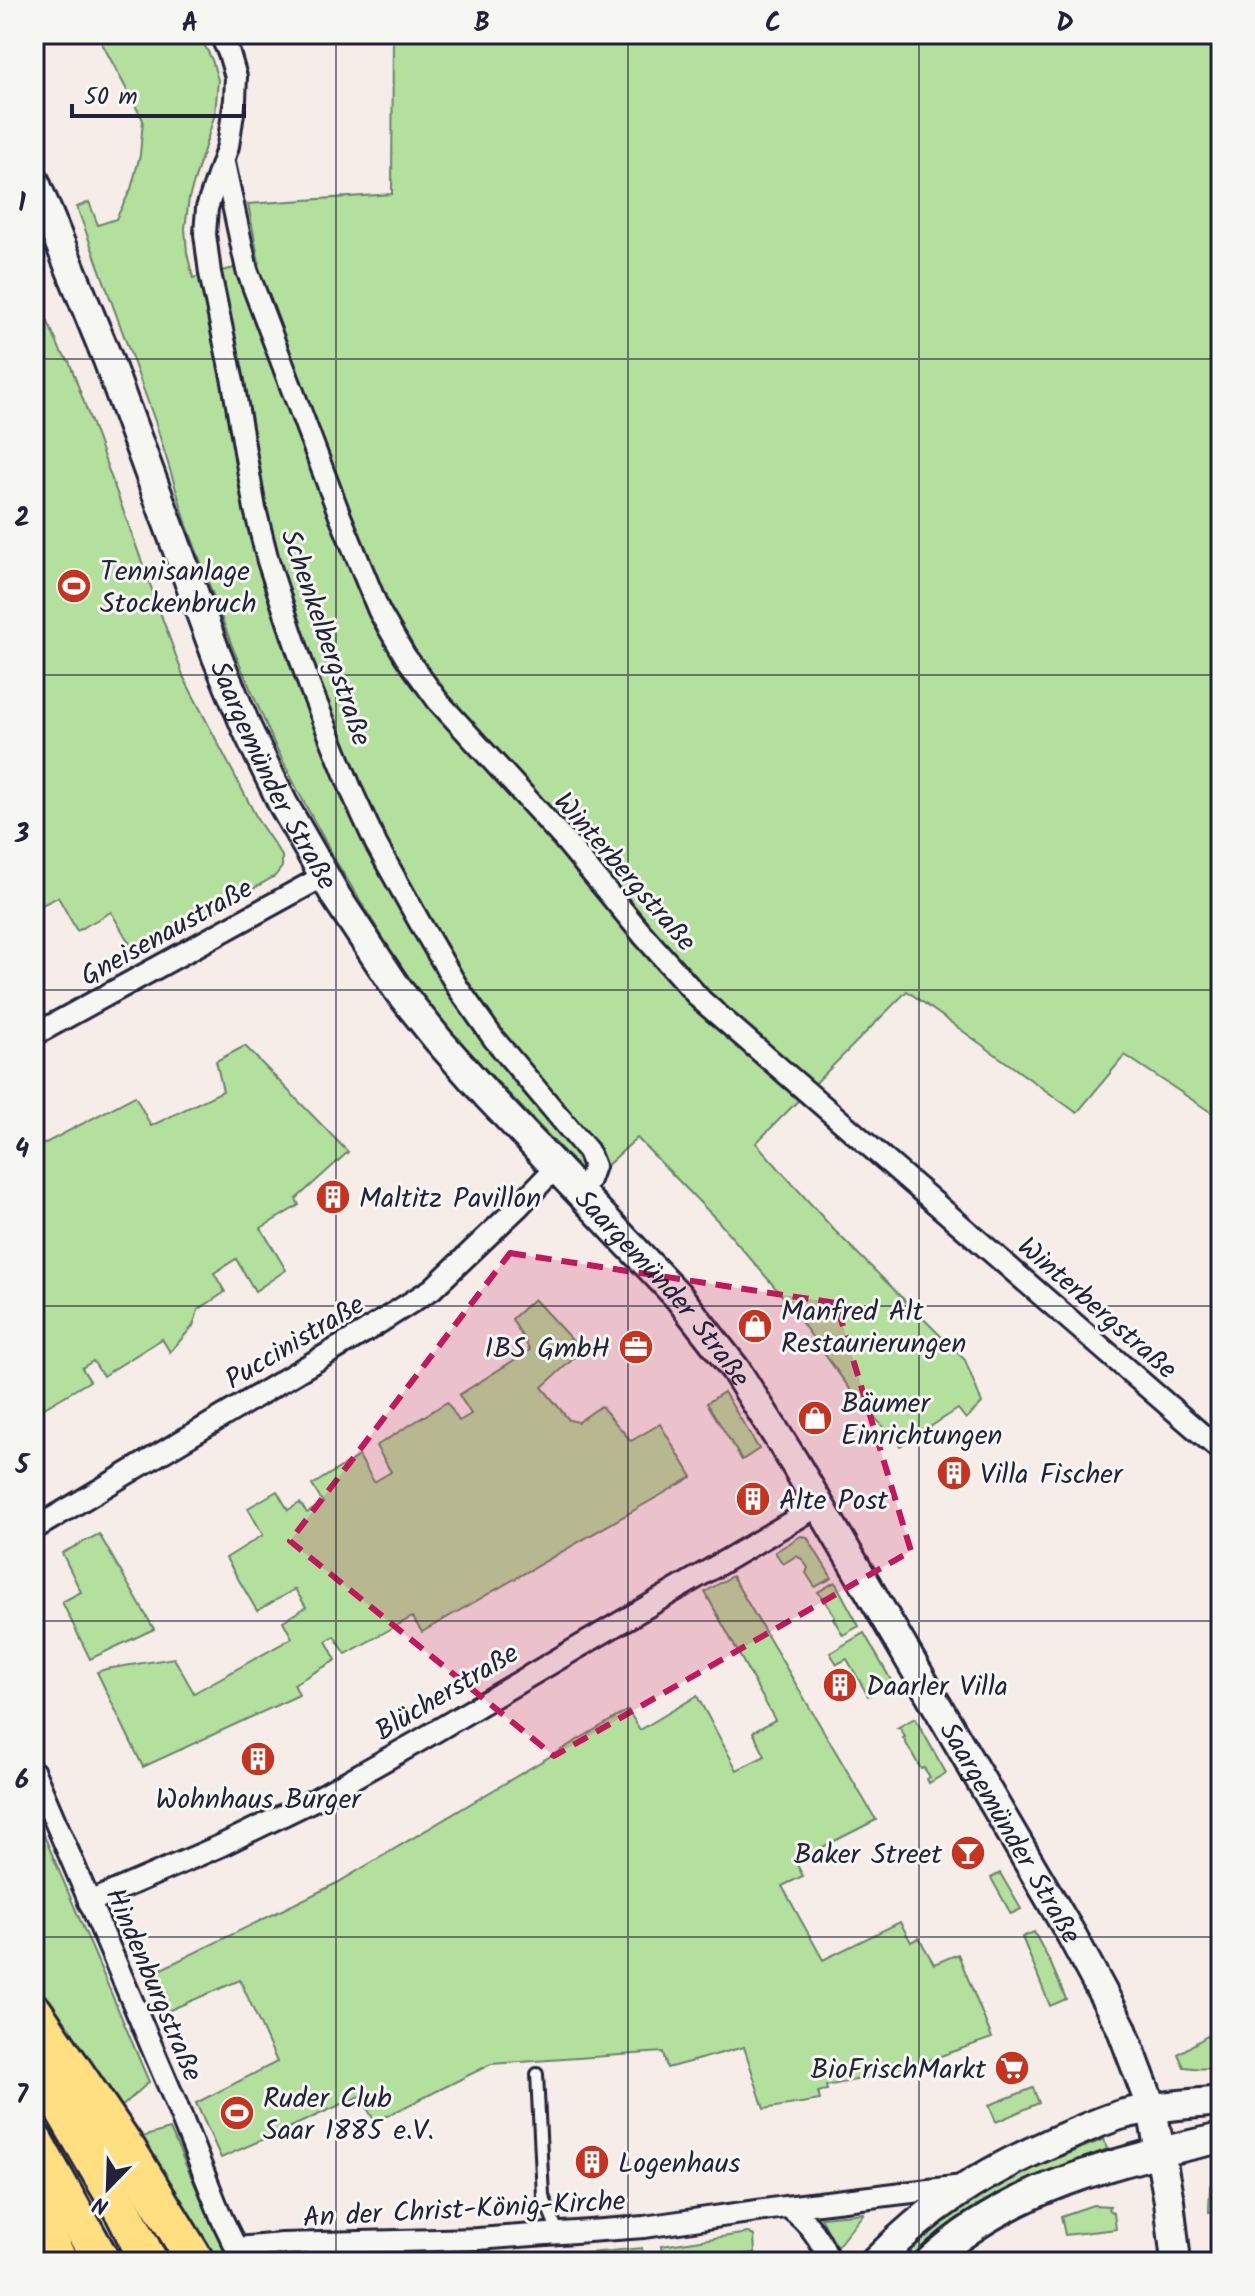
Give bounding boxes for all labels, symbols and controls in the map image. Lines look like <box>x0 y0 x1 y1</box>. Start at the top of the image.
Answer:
text: A <box>182 3 198 45</box>
text: B <box>474 3 490 45</box>
text: C <box>765 3 781 45</box>
text: D <box>1056 3 1074 45</box>
scale bar <box>72 68 244 118</box>
text: 50 m <box>84 78 138 117</box>
text: 1 <box>18 183 26 225</box>
text: 2 <box>14 498 30 540</box>
street label: Schenkelbergstraße <box>266 523 383 753</box>
place label: Tennisanlage Stockenbruch <box>100 550 256 627</box>
sports icon: Tennisanlage Stockenbruch <box>55 567 93 605</box>
street label: Saargemünder Straße <box>196 654 348 900</box>
street label: Winterbergstraße <box>541 782 707 963</box>
text: 3 <box>14 814 29 856</box>
street label: Gneisenaustraße <box>73 867 262 999</box>
text: 4 <box>15 1129 29 1171</box>
place label: Maltitz Pavillon <box>359 1177 541 1222</box>
building icon: Maltitz Pavillon <box>314 1178 352 1216</box>
street label: Saargemünder Straße <box>562 1180 761 1397</box>
street label: Winterbergstraße <box>1006 1226 1187 1392</box>
street label: Puccinistraße <box>217 1283 374 1403</box>
place label: Manfred Alt Restaurierungen <box>781 1290 966 1367</box>
shop icon: Manfred Alt Restaurierungen <box>736 1307 774 1345</box>
place label: IBS GmbH <box>485 1327 610 1372</box>
office icon: IBS GmbH <box>617 1328 655 1366</box>
place label: Bäumer Einrichtungen <box>841 1382 1002 1459</box>
shop icon: Bäumer Einrichtungen <box>796 1399 834 1437</box>
text: 5 <box>14 1445 30 1487</box>
place label: Villa Fischer <box>980 1453 1124 1498</box>
building icon: Villa Fischer <box>935 1454 973 1492</box>
place label: Alte Post <box>779 1479 889 1524</box>
building icon: Alte Post <box>734 1480 772 1518</box>
street label: Blücherstraße <box>366 1632 528 1754</box>
place label: Daarler Villa <box>866 1665 1008 1710</box>
building icon: Daarler Villa <box>821 1666 859 1704</box>
street label: Saargemünder Straße <box>926 1714 1092 1954</box>
building icon: Wohnhaus Burger <box>239 1740 277 1778</box>
text: 6 <box>15 1760 29 1802</box>
place label: Wohnhaus Burger <box>155 1778 362 1823</box>
place label: Baker Street <box>794 1833 943 1878</box>
bar icon: Baker Street <box>949 1834 987 1872</box>
street label: Hindenburgstraße <box>92 1881 214 2089</box>
place label: BioFrischMarkt <box>810 2048 987 2093</box>
supermarket icon: BioFrischMarkt <box>993 2049 1031 2087</box>
text: 7 <box>16 2075 29 2117</box>
place label: Ruder Club Saar 1885 e.V. <box>263 2077 434 2154</box>
sports icon: Ruder Club Saar 1885 e.V. <box>218 2094 256 2132</box>
place label: Logenhaus <box>618 2142 740 2187</box>
building icon: Logenhaus <box>573 2143 611 2181</box>
north arrow <box>68 2148 148 2228</box>
street label: An der Christ-König-Kirche <box>302 2180 627 2241</box>
text: N <box>88 2185 114 2223</box>

